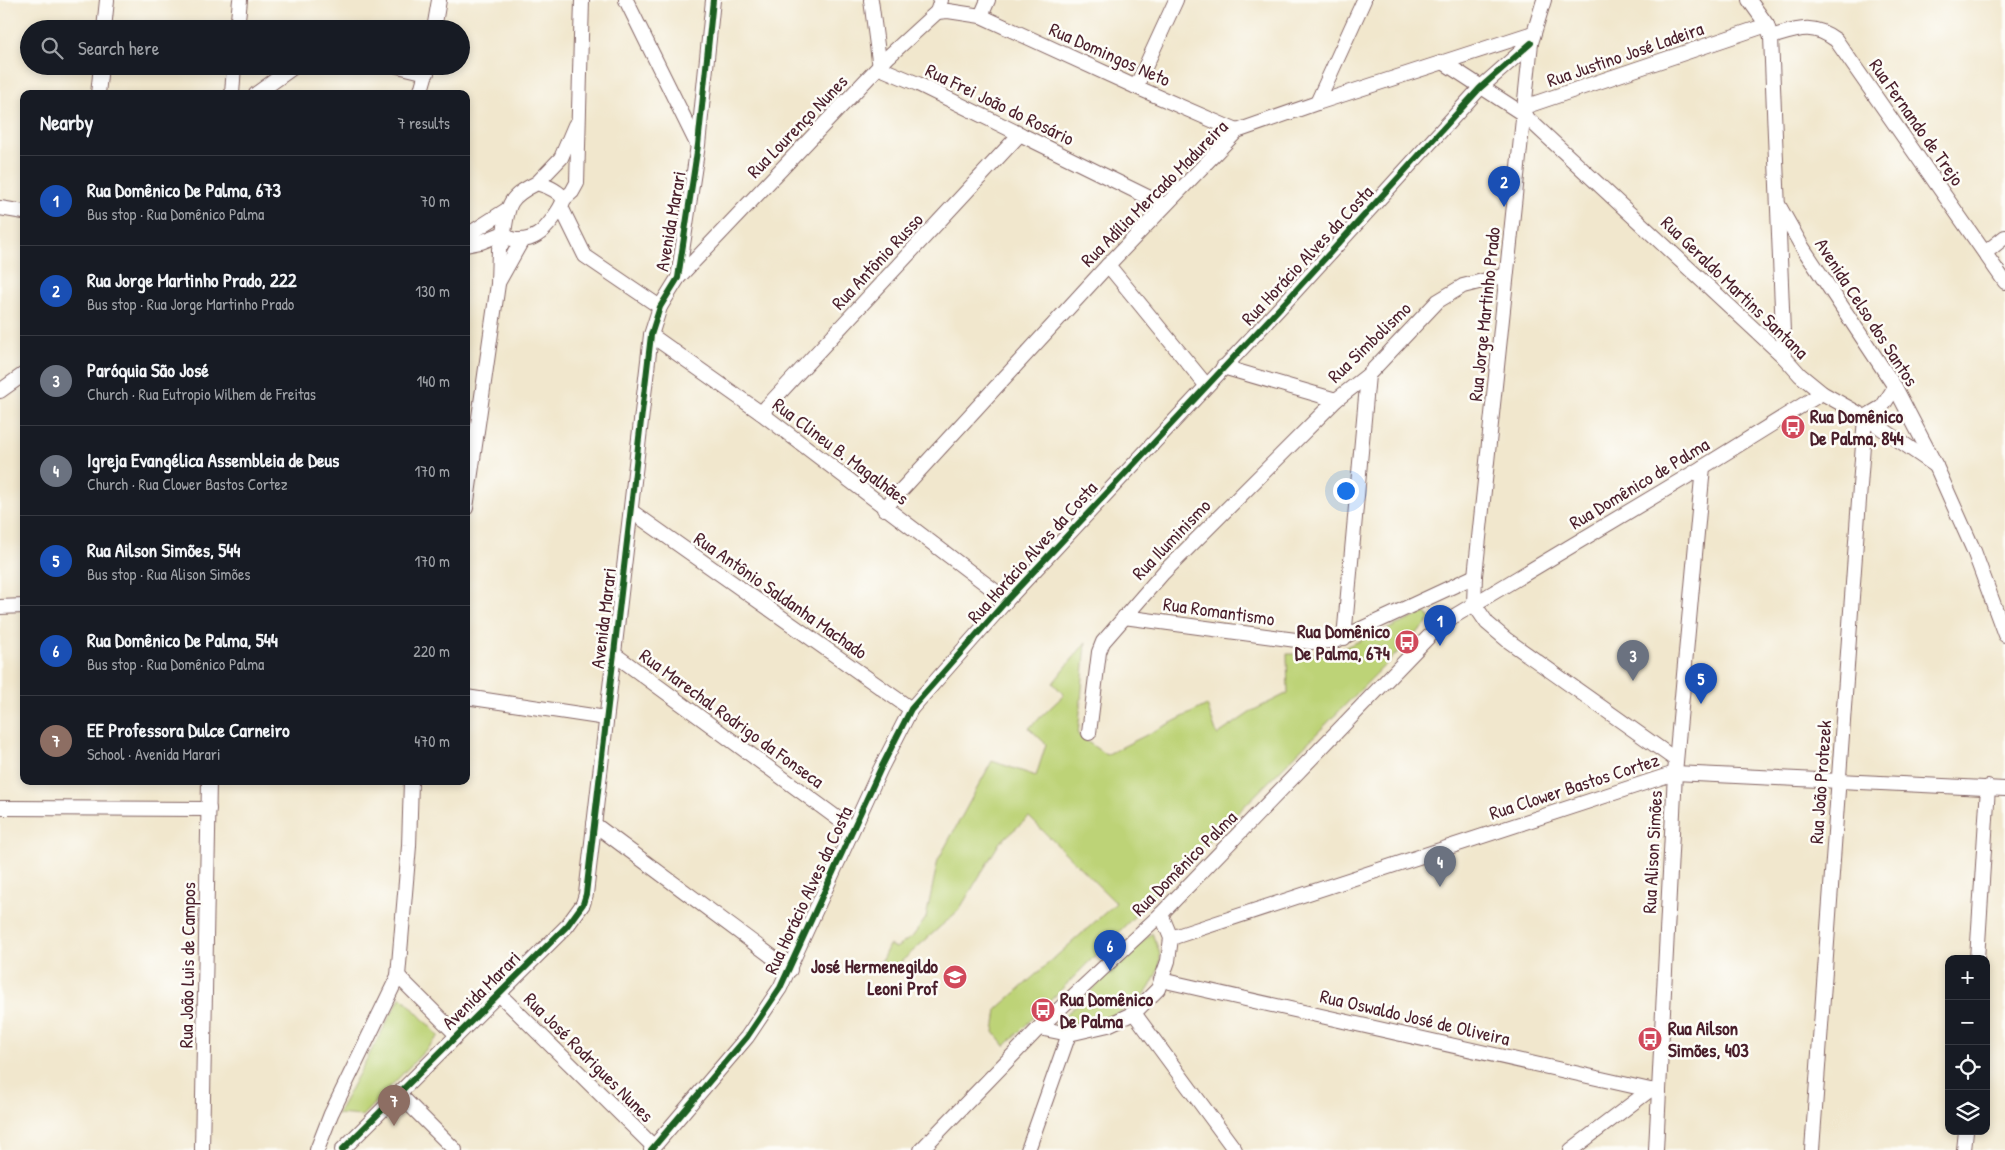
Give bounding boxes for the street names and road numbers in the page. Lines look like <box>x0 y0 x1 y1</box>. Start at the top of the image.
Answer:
street label: Rua Justino José Ladeira <box>1543 15 1707 93</box>
street label: Rua Domingos Neto <box>1045 16 1175 92</box>
street label: Rua Fernando de Trejo <box>1864 53 1971 191</box>
street label: Rua Frei João do Rosário <box>921 57 1079 151</box>
street label: Rua Lourenço Nunes <box>741 69 853 183</box>
street label: Rua Adília Mercado Madureira <box>1075 113 1234 272</box>
street label: Avenida Marari <box>648 169 692 273</box>
street label: Rua Horácio Alves da Costa <box>1235 179 1379 331</box>
street label: Rua Antônio Russo <box>825 207 929 315</box>
street label: Rua Geraldo Martins Santana <box>1656 210 1815 365</box>
street label: Rua Jorge Martinho Prado <box>1462 225 1506 402</box>
street label: Avenida Celso dos Santos <box>1809 233 1925 391</box>
street label: Rua Simbolismo <box>1322 295 1417 388</box>
street label: Rua Clineu B. Magalhães <box>768 391 914 511</box>
street label: Rua Domênico de Palma <box>1564 431 1714 535</box>
street label: Rua Horácio Alves da Costa <box>961 475 1103 629</box>
street label: Rua Iluminismo <box>1126 493 1216 585</box>
street label: Rua Antônio Saldanha Machado <box>689 525 873 665</box>
street label: Avenida Marari <box>584 566 622 670</box>
street label: Rua Romantismo <box>1162 590 1277 632</box>
street label: Rua Marechal Rodrigo da Fonseca <box>635 642 830 794</box>
street label: Rua João Protezek <box>1803 719 1837 845</box>
street label: Rua Clower Bastos Cortez <box>1486 746 1662 826</box>
street label: Rua Alison Simões <box>1636 790 1668 914</box>
street label: Rua Horácio Alves da Costa <box>758 801 859 978</box>
street label: Rua Domênico Palma <box>1125 804 1243 922</box>
street label: Rua João Luis de Campos <box>173 882 201 1048</box>
street label: Avenida Marari <box>436 945 526 1035</box>
street label: Rua Oswaldo José de Oliveira <box>1318 983 1513 1052</box>
street label: Rua José Rodrigues Nunes <box>518 986 660 1128</box>

